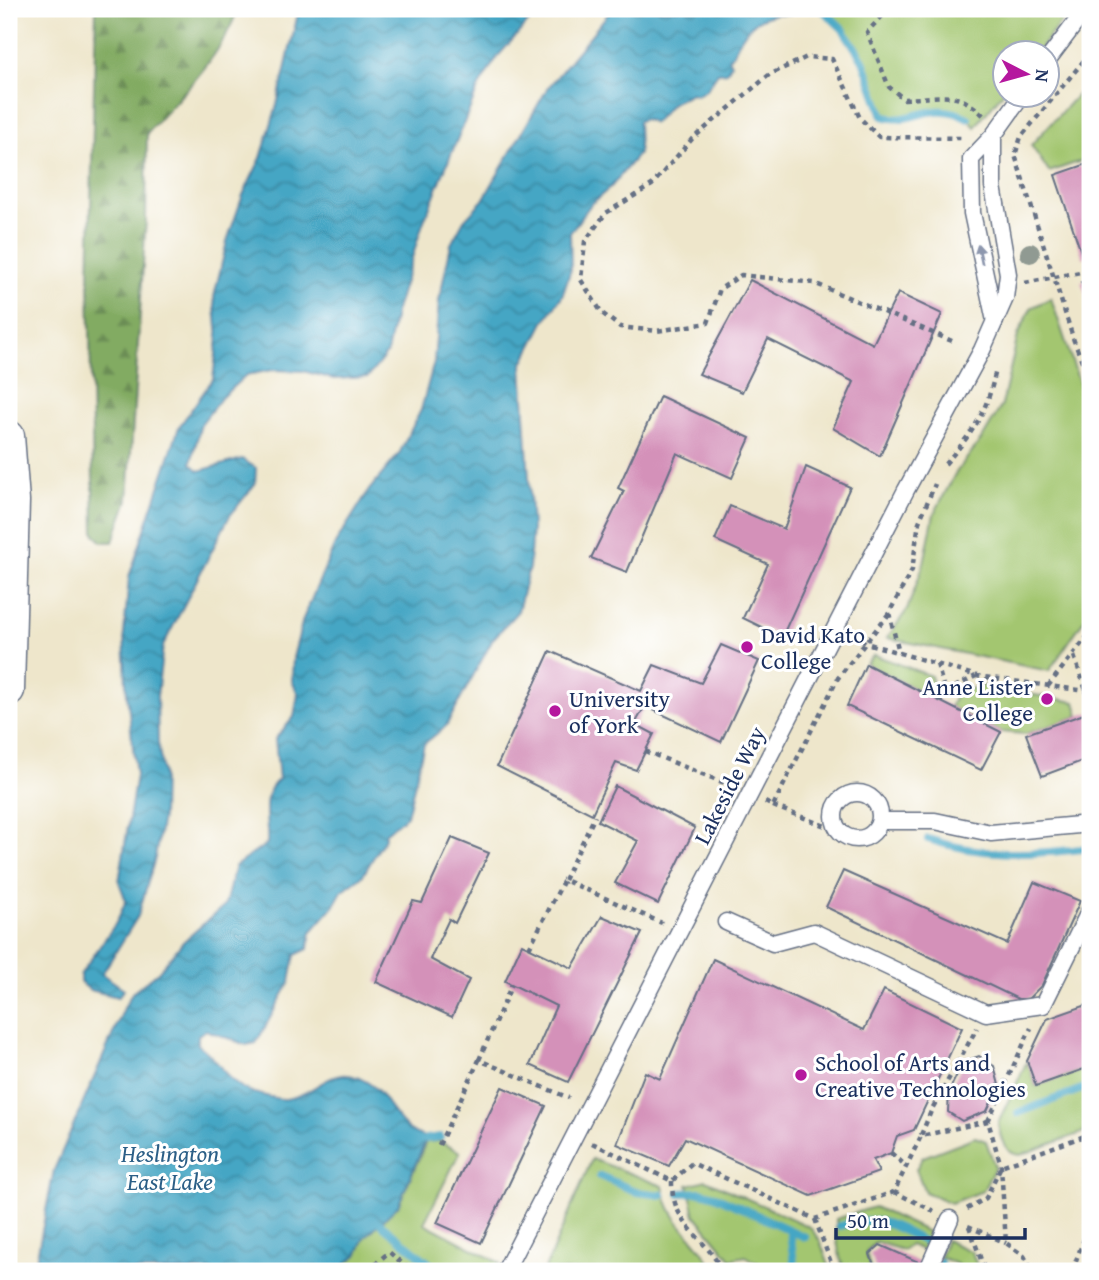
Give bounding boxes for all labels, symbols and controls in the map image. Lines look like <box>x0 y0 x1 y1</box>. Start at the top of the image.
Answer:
north arrow <box>990 38 1060 108</box>
text: N <box>1028 68 1057 84</box>
one-way arrow <box>974 243 985 265</box>
place label: David Kato College <box>761 618 865 677</box>
marker: David Kato College <box>739 639 755 655</box>
place label: Anne Lister College <box>922 670 1034 729</box>
place label: University of York <box>569 682 670 741</box>
marker: Anne Lister College <box>1039 691 1055 707</box>
marker: University of York <box>547 703 563 719</box>
street label: Lakeside Way <box>685 720 773 850</box>
place label: School of Arts and Creative Technologies <box>815 1046 1026 1105</box>
marker: School of Arts and Creative Technologies <box>793 1067 809 1083</box>
water label: Heslington East Lake <box>120 1136 219 1199</box>
scale bar <box>836 1196 1026 1240</box>
text: 50 m <box>847 1205 889 1236</box>

